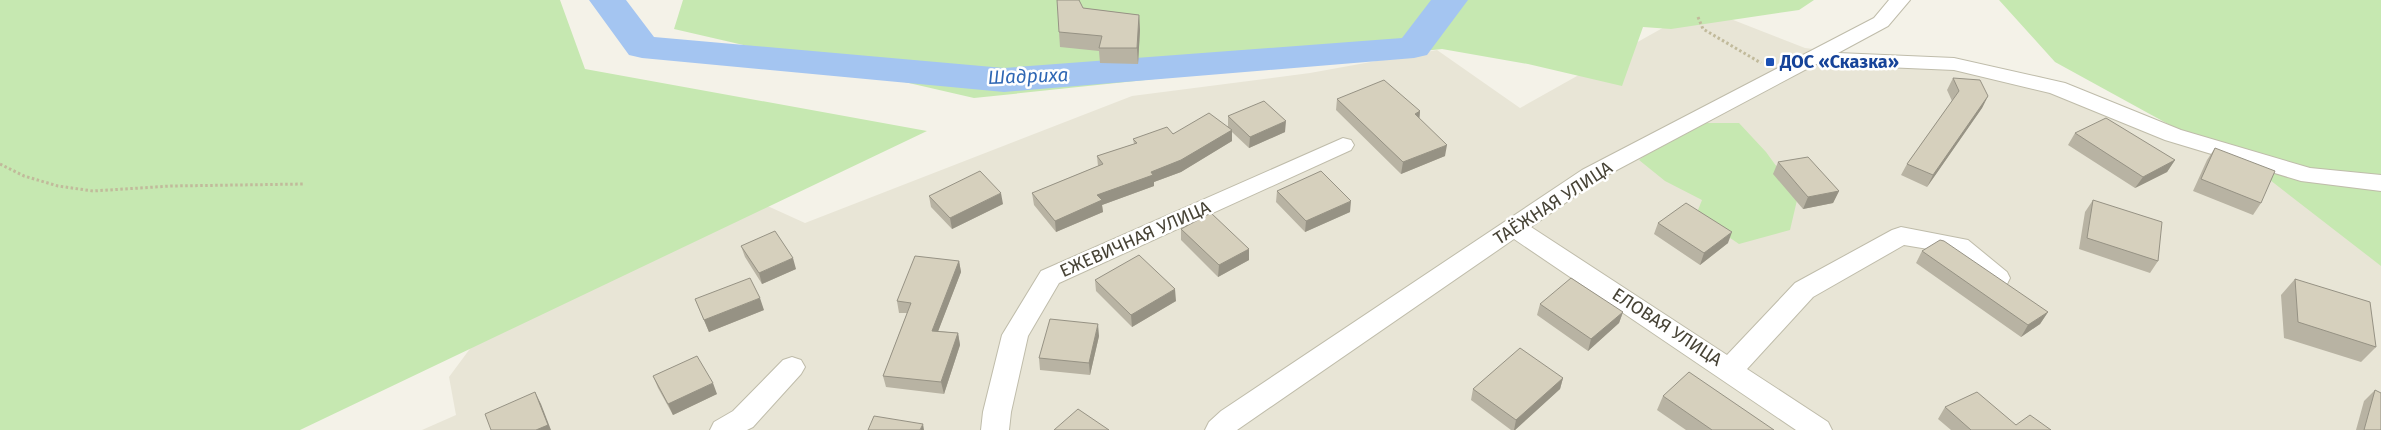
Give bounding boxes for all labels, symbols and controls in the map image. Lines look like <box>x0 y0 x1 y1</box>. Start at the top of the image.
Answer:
place label: ДОС «Сказка» <box>1779 51 1899 73</box>
marker: ДОС «Сказка» <box>1764 56 1776 68</box>
water label: Шадриха <box>987 63 1069 89</box>
street label: ТАЁЖНАЯ УЛИЦА <box>1490 156 1617 250</box>
street label: ЕЖЕВИЧНАЯ УЛИЦА <box>1056 196 1214 282</box>
street label: ЕЛОВАЯ УЛИЦА <box>1608 283 1727 371</box>

